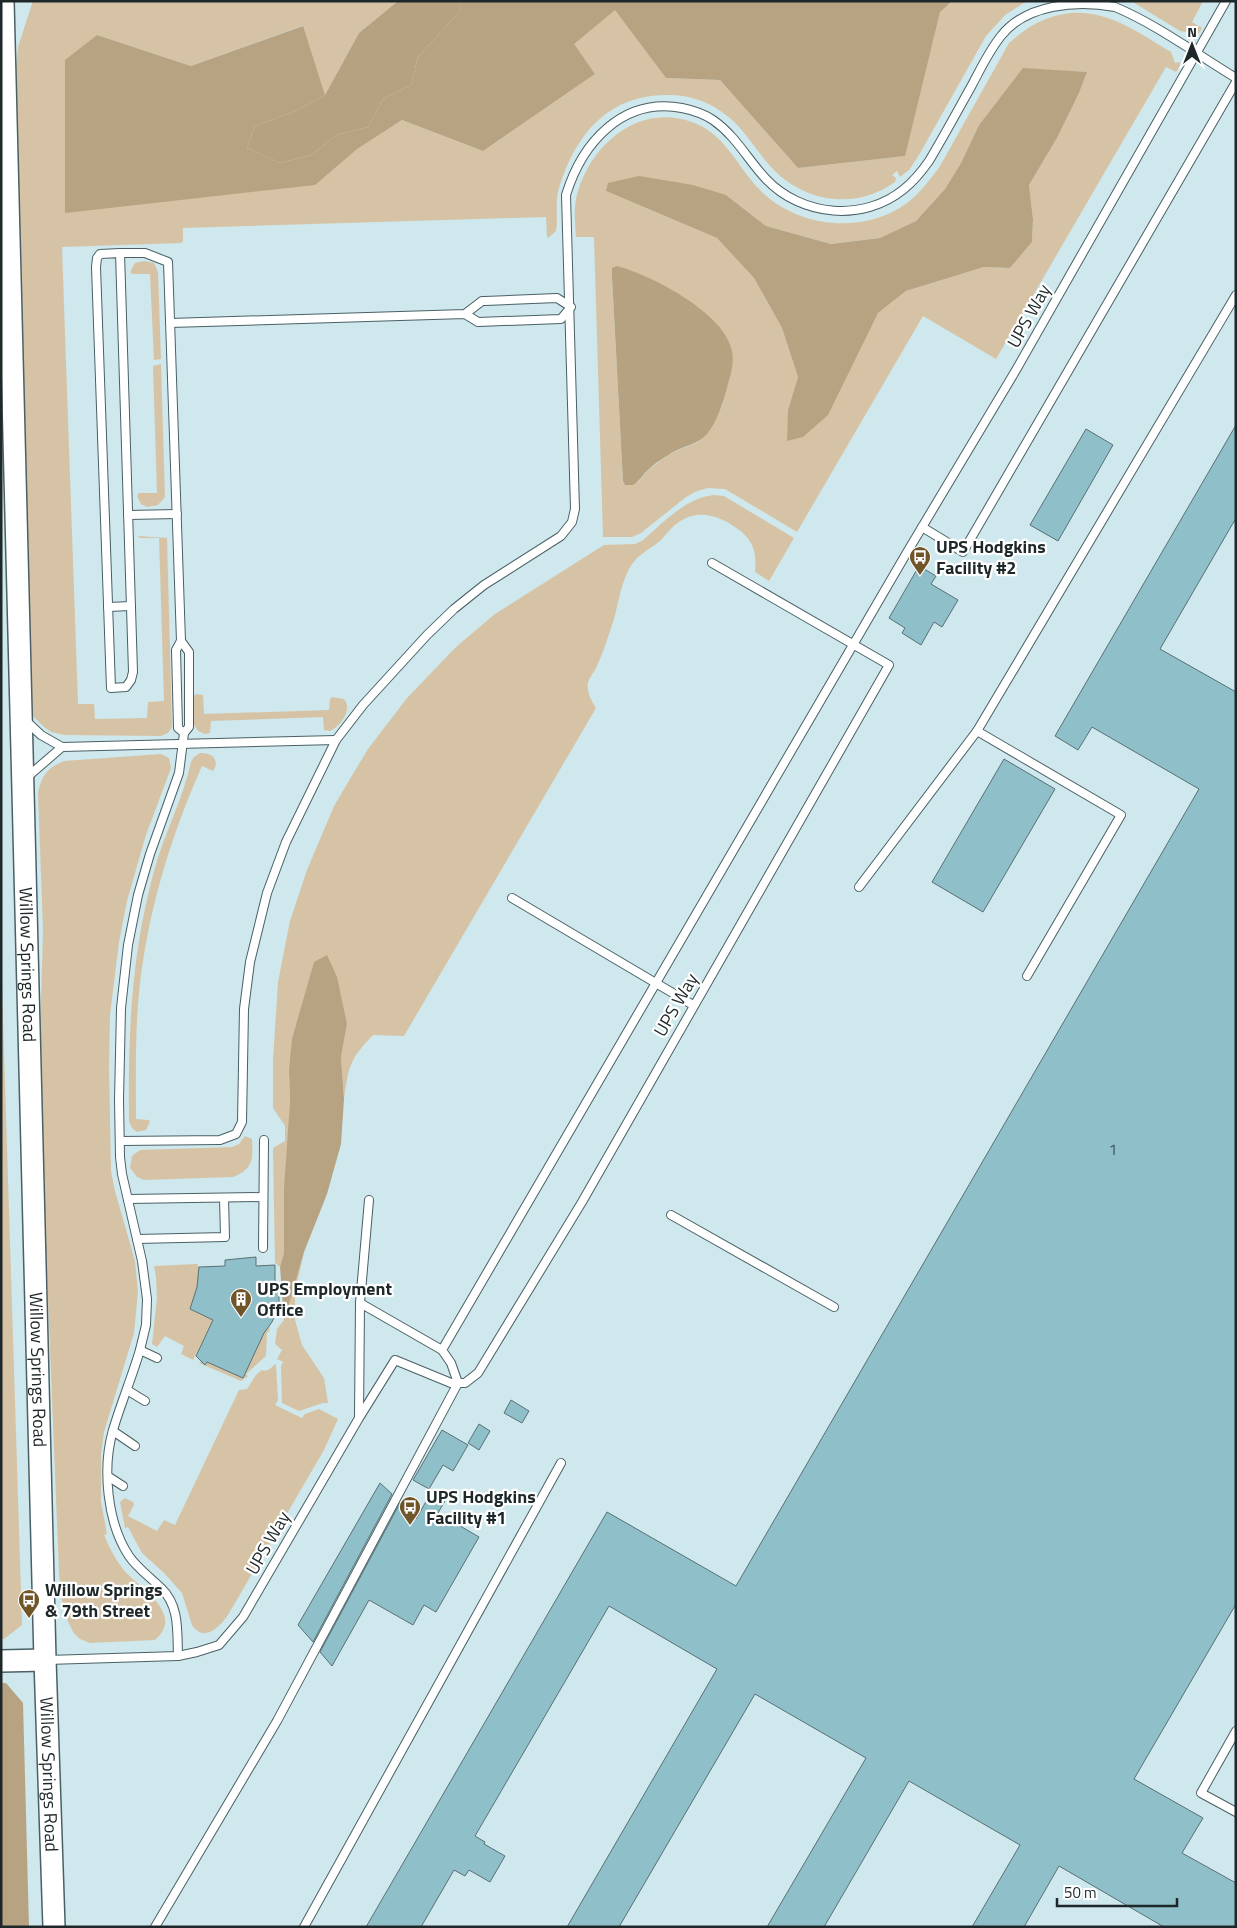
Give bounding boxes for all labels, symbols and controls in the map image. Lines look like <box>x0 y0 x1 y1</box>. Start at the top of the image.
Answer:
north arrow <box>1167 20 1217 70</box>
text: N <box>1187 21 1197 42</box>
street label: UPS Way <box>1000 279 1057 353</box>
place label: UPS Hodgkins Facility #2 <box>936 533 1046 581</box>
bus stop icon: UPS Hodgkins Facility #2 <box>908 545 932 576</box>
street label: Willow Springs Road <box>12 887 43 1043</box>
street label: UPS Way <box>647 968 705 1042</box>
house number: 1 <box>1109 1138 1117 1161</box>
place label: UPS Employment Office <box>257 1275 393 1323</box>
building icon: UPS Employment Office <box>229 1287 253 1318</box>
street label: Willow Springs Road <box>23 1292 54 1447</box>
place label: UPS Hodgkins Facility #1 <box>426 1483 536 1531</box>
bus stop icon: UPS Hodgkins Facility #1 <box>398 1495 422 1526</box>
street label: UPS Way <box>239 1506 297 1580</box>
place label: Willow Springs & 79th Street <box>45 1576 163 1624</box>
bus stop icon: Willow Springs & 79th Street <box>17 1588 41 1619</box>
street label: Willow Springs Road <box>33 1696 65 1852</box>
scale bar <box>1057 1876 1177 1908</box>
text: 50 m <box>1064 1881 1097 1904</box>

